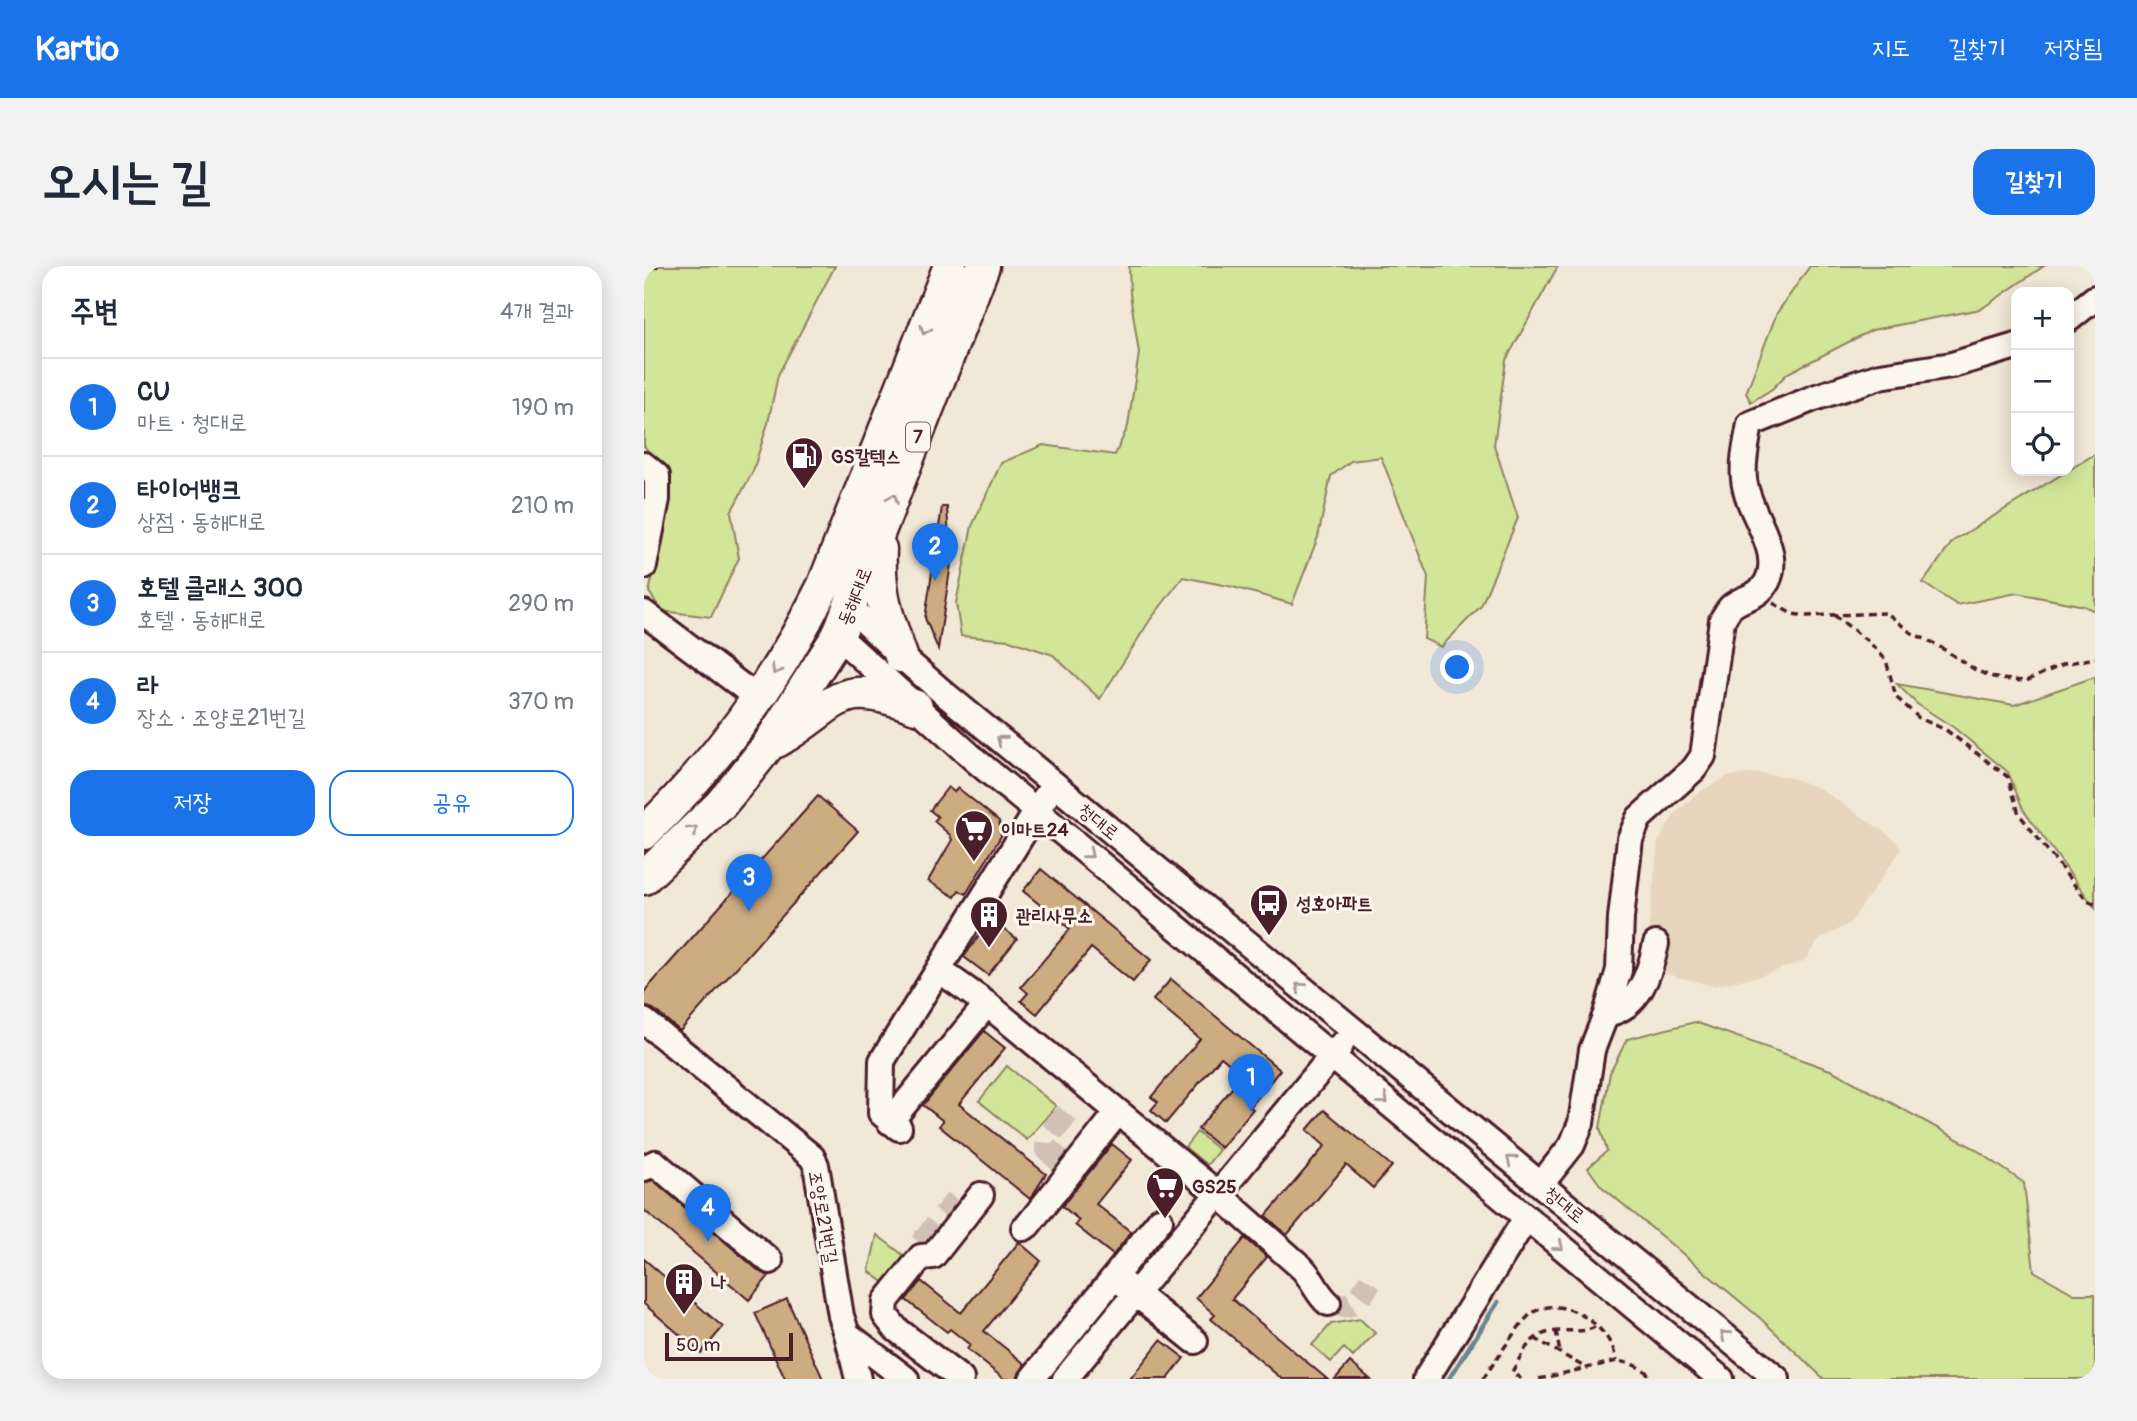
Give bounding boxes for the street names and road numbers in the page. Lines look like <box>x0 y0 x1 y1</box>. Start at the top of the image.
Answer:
road number: 7 <box>906 422 930 452</box>
street label: 동해대로 <box>832 564 878 629</box>
street label: 청대로 <box>1073 798 1124 846</box>
street label: 조양로21번길 <box>803 1169 843 1266</box>
street label: 청대로 <box>1539 1181 1590 1229</box>

